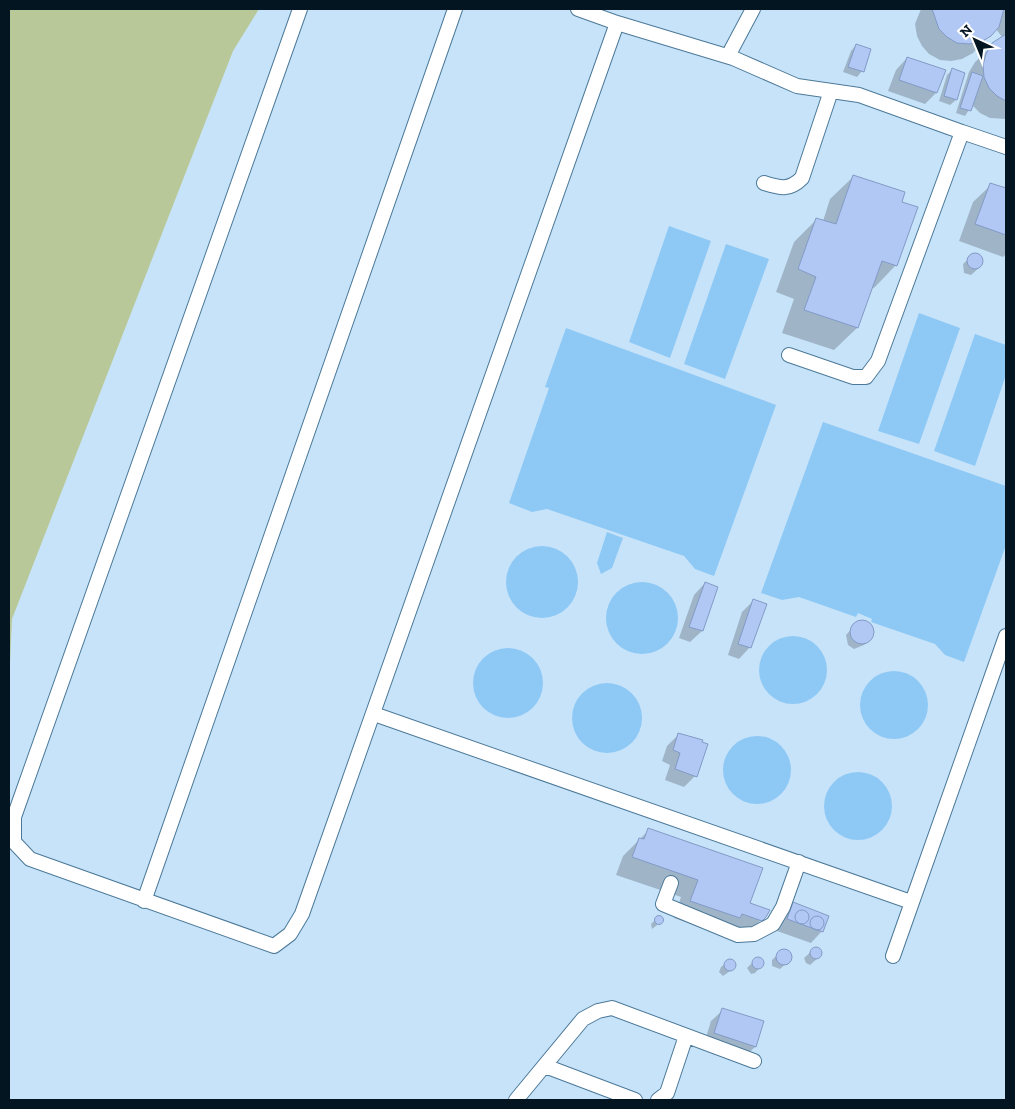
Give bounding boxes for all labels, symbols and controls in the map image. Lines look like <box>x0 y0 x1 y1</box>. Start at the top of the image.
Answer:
north arrow <box>950 15 1000 65</box>
text: N <box>957 21 976 41</box>

